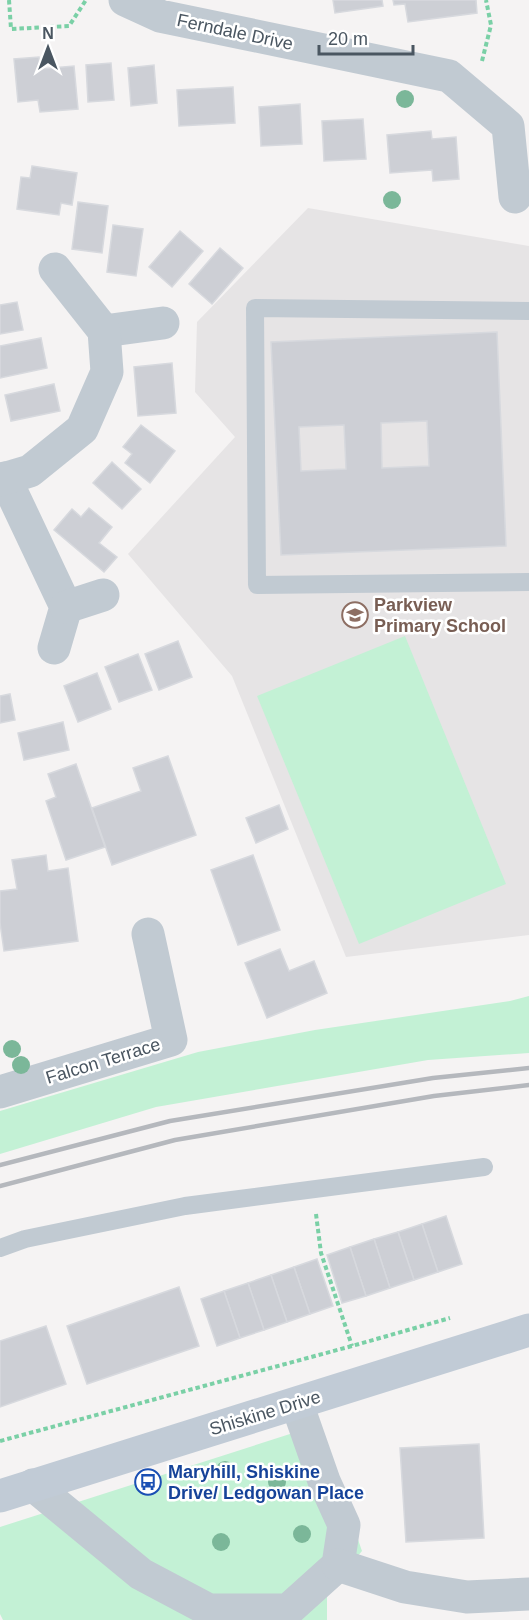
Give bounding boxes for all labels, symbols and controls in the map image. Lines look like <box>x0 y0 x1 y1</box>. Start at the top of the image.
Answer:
street label: Ferndale Drive <box>175 10 295 54</box>
north arrow <box>18 18 78 78</box>
scale bar <box>319 18 414 56</box>
text: N <box>42 25 54 42</box>
text: 20 m <box>328 29 368 49</box>
place label: Parkview Primary School <box>374 595 506 636</box>
school or university icon: Parkview Primary School <box>340 600 370 630</box>
street label: Falcon Terrace <box>43 1034 163 1088</box>
street label: Shiskine Drive <box>207 1387 323 1439</box>
place label: Maryhill, Shiskine Drive/ Ledgowan Place <box>168 1462 364 1503</box>
bus stop icon: Maryhill, Shiskine Drive/ Ledgowan Place <box>133 1467 163 1497</box>

